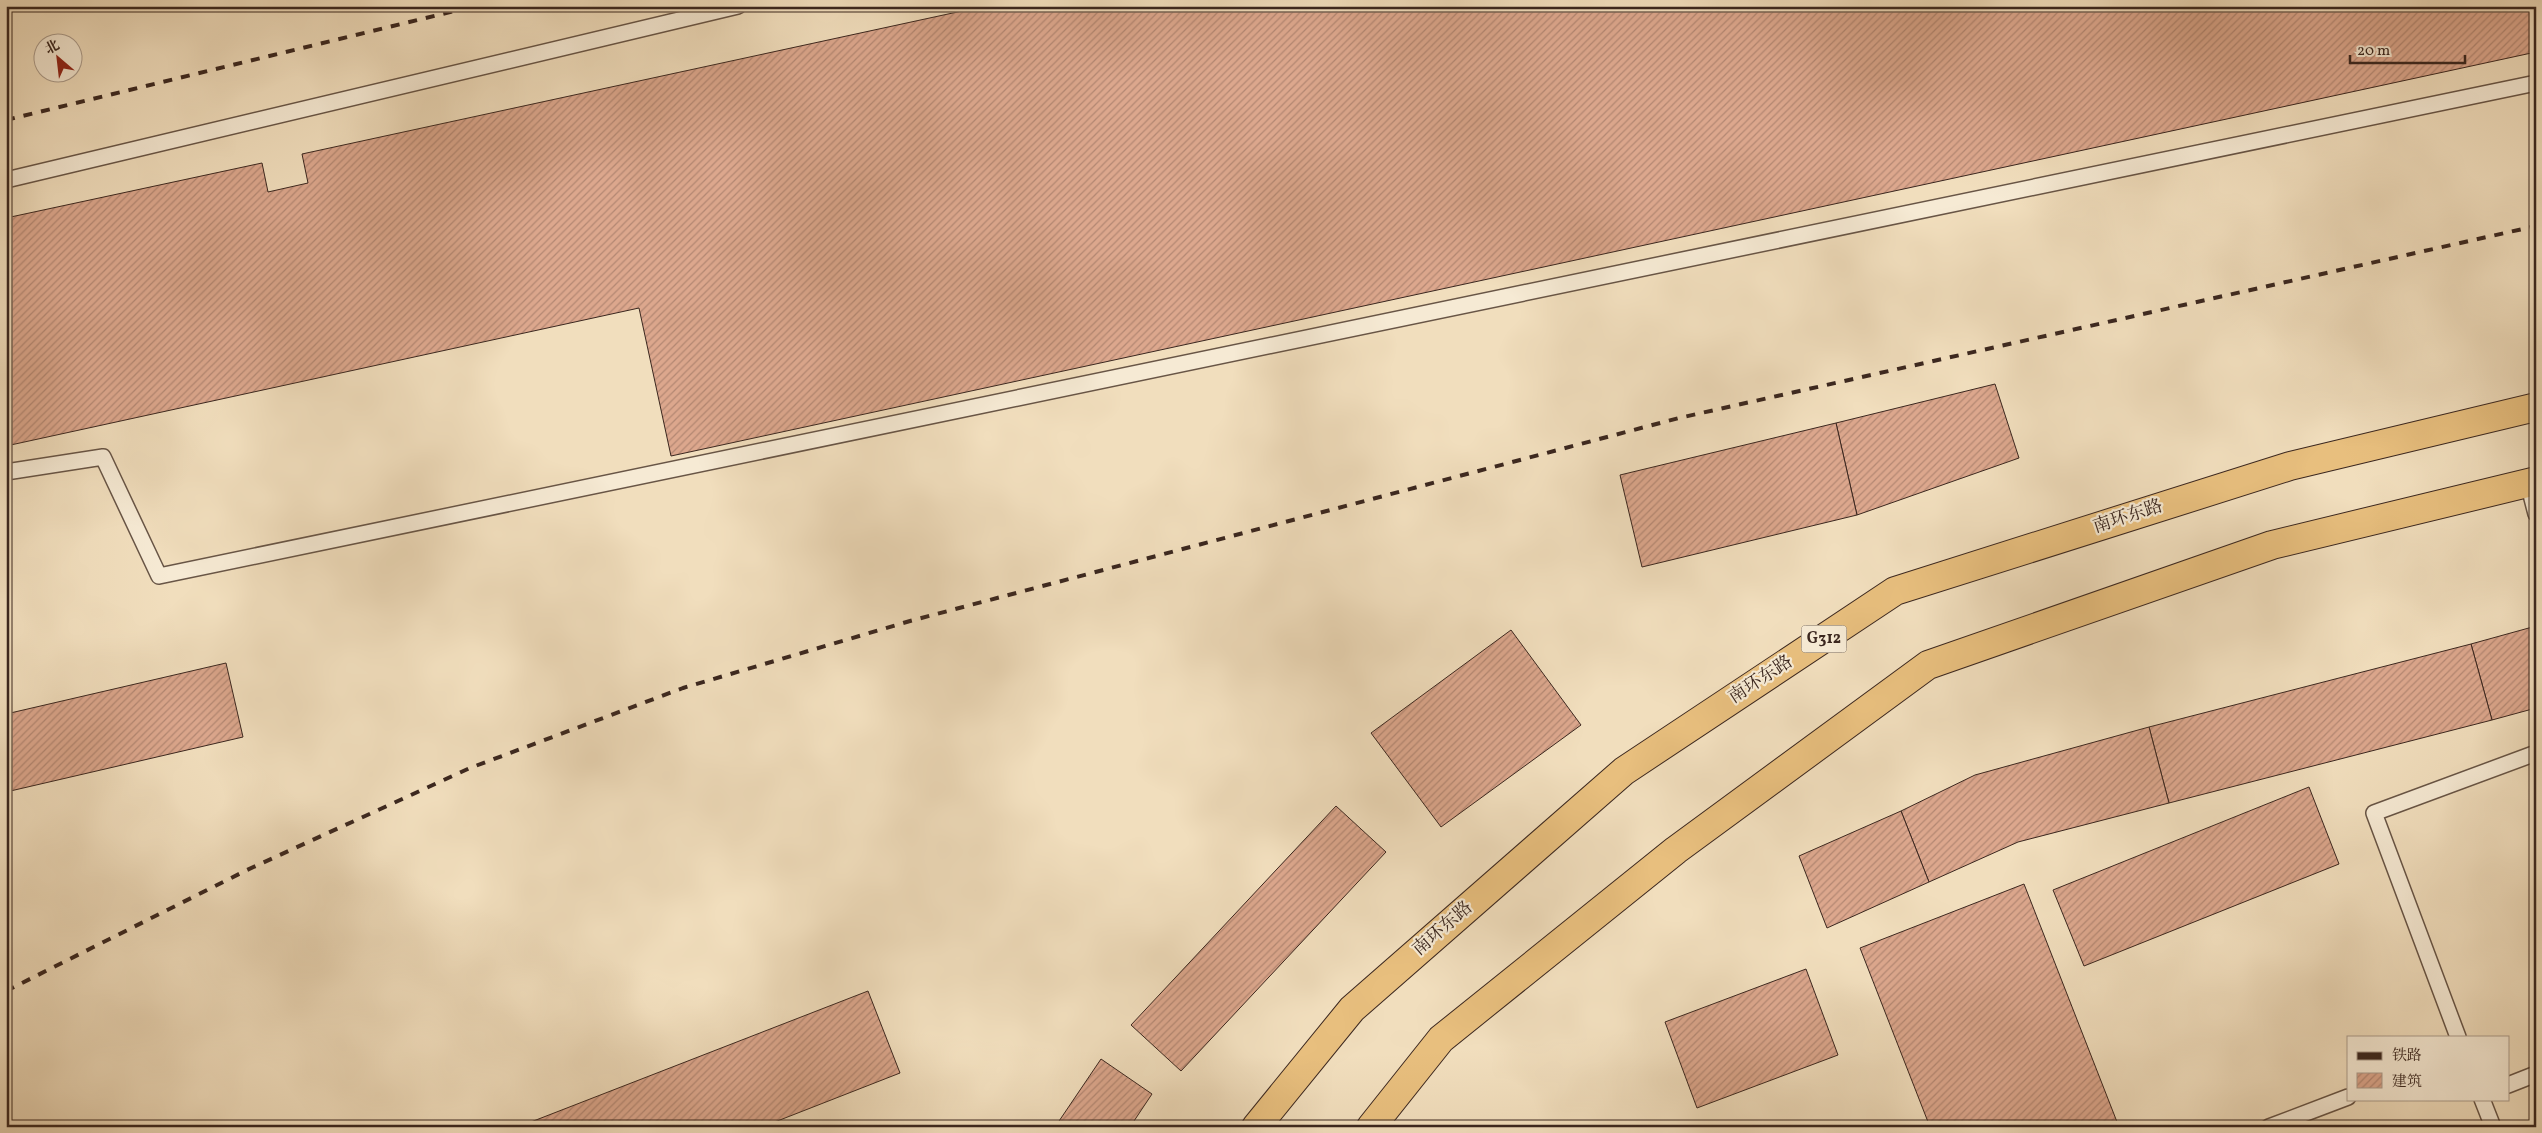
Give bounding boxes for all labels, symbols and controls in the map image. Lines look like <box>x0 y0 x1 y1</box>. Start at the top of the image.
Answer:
north arrow <box>32 32 82 82</box>
scale bar <box>2350 32 2464 64</box>
text: 北 <box>42 36 63 60</box>
text: 20 m <box>2357 41 2390 62</box>
street label: 南环东路 <box>2090 494 2166 540</box>
road number: G312 <box>1802 626 1846 652</box>
street label: 南环东路 <box>1724 650 1798 710</box>
street label: 南环东路 <box>1408 896 1478 962</box>
legend <box>2347 1036 2510 1100</box>
text: 铁路 <box>2392 1046 2422 1067</box>
text: 建筑 <box>2392 1072 2422 1093</box>

